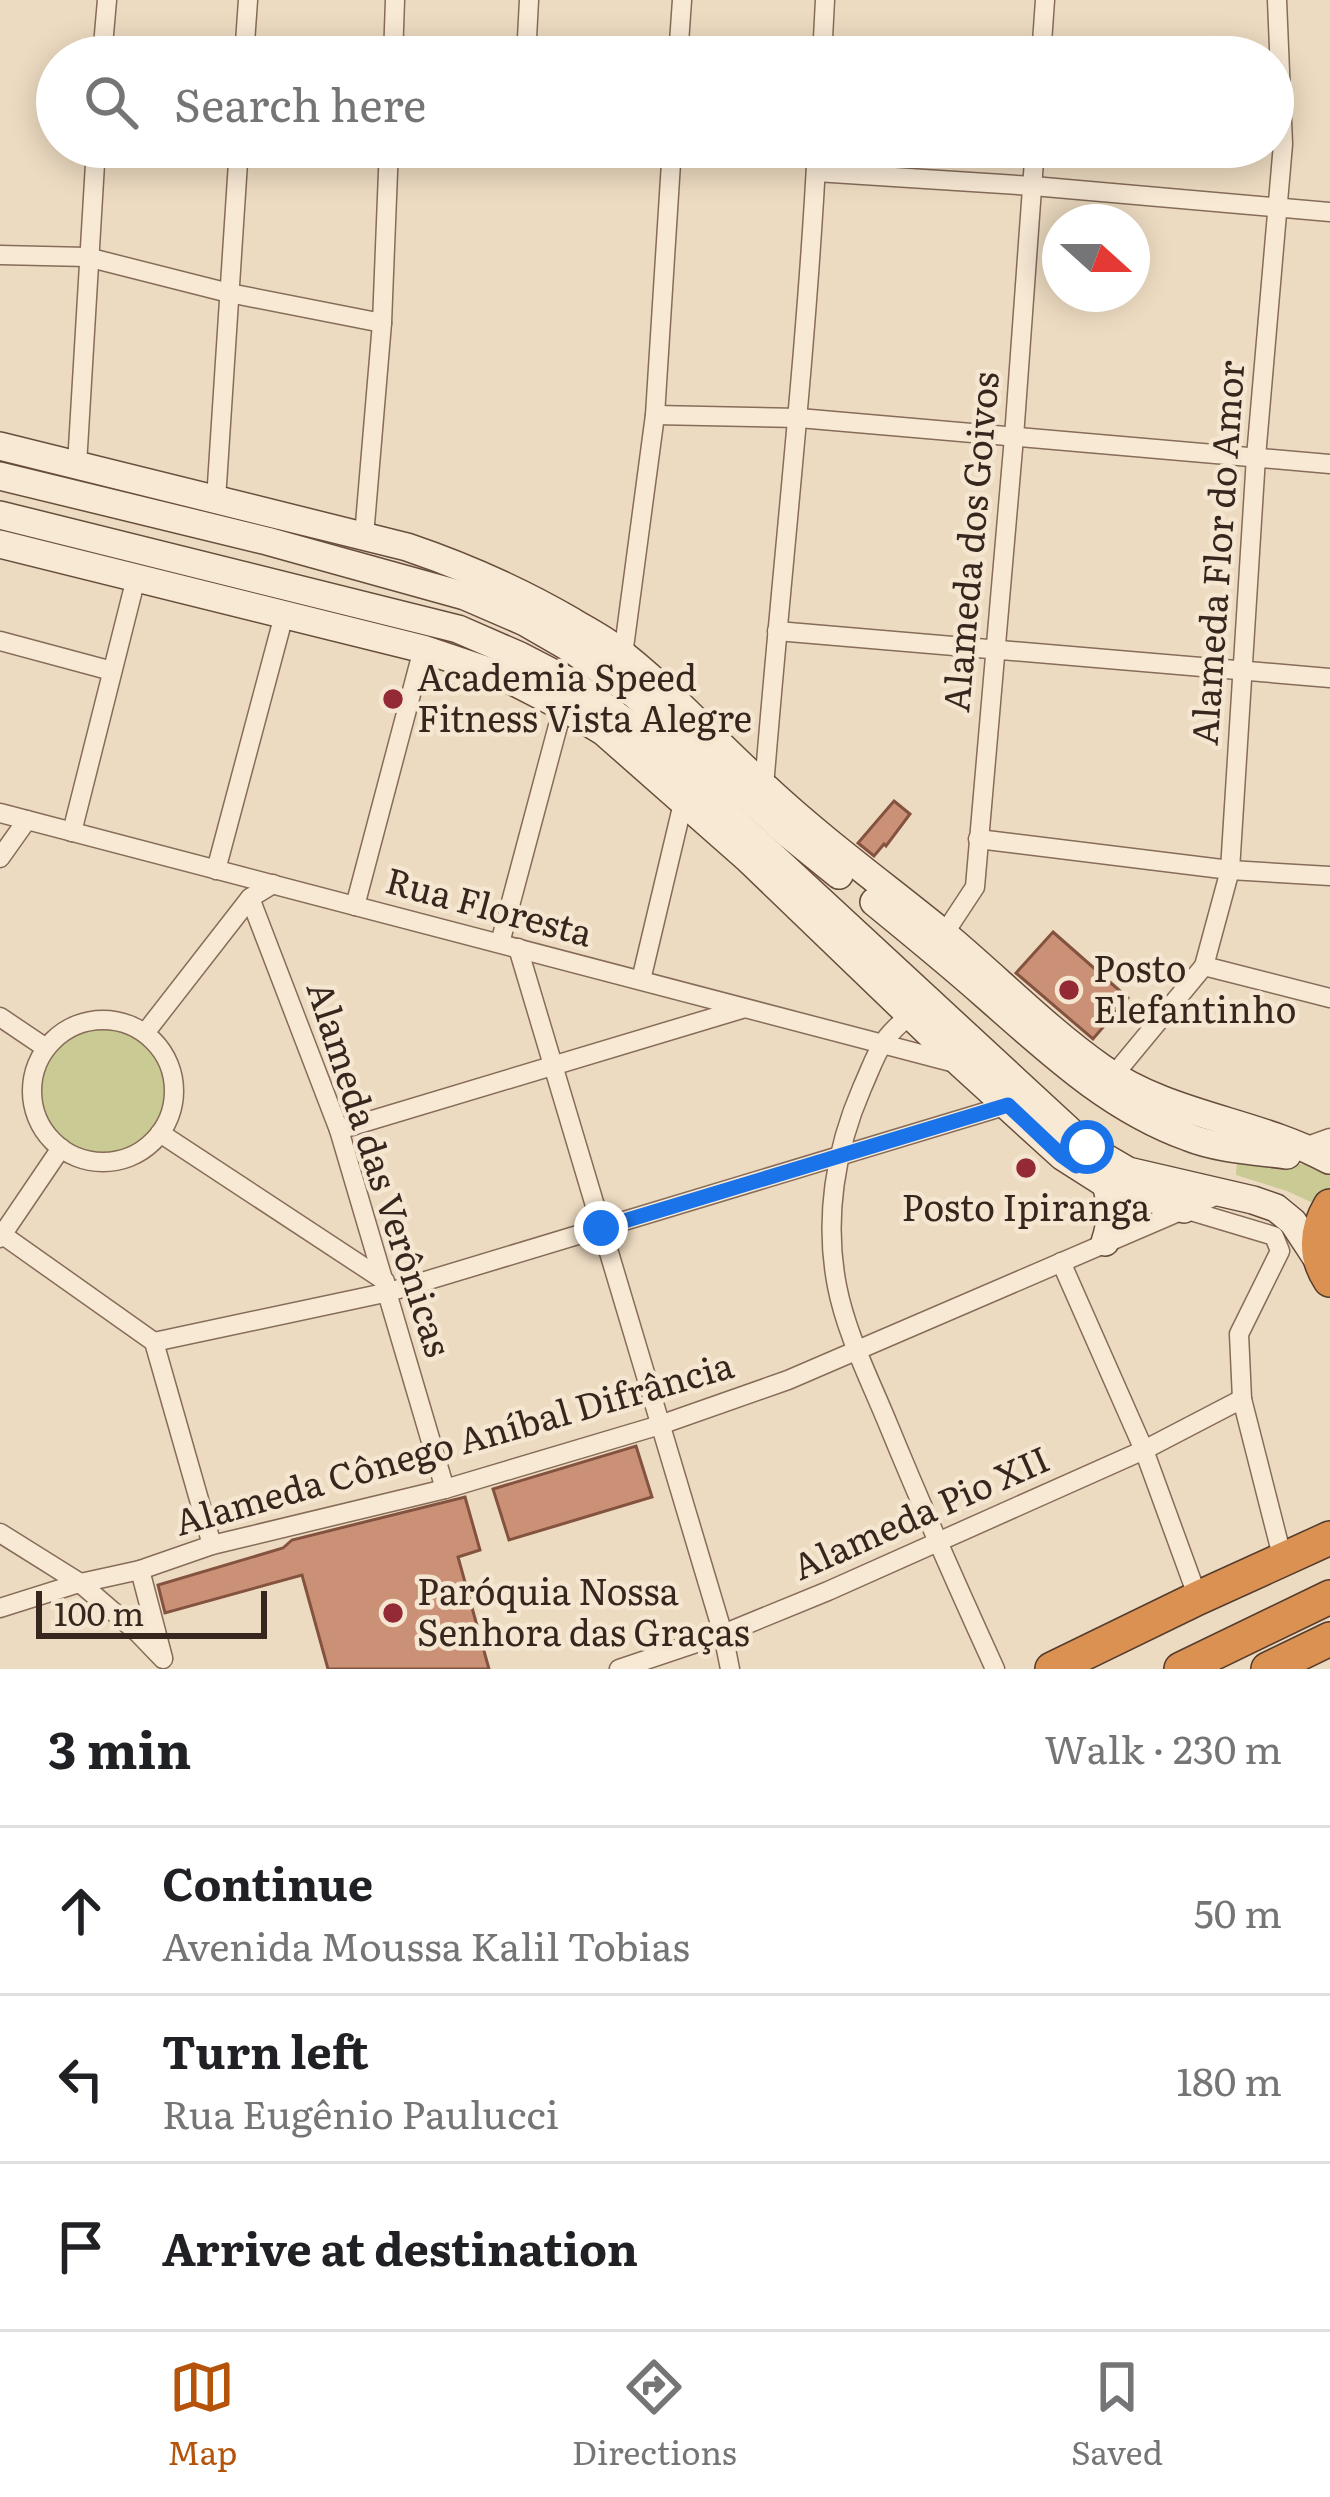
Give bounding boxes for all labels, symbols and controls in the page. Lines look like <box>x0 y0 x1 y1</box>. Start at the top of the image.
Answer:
search box <box>36 36 1294 168</box>
icon: search <box>78 69 144 135</box>
text: Search here <box>174 69 426 136</box>
north arrow <box>1042 204 1150 312</box>
street label: Alameda Flor do Amor <box>1176 359 1255 747</box>
street label: Alameda dos Goivos <box>927 369 1010 714</box>
place label: Academia Speed Fitness Vista Alegre <box>417 649 752 743</box>
marker: Academia Speed Fitness Vista Alegre <box>380 686 406 712</box>
street label: Rua Floresta <box>380 852 600 958</box>
place label: Posto Elefantinho <box>1093 940 1297 1034</box>
street label: Alameda das Verônicas <box>296 974 467 1363</box>
marker: Posto Elefantinho <box>1056 977 1082 1003</box>
route start <box>1060 1120 1114 1174</box>
marker: Posto Ipiranga <box>1013 1155 1039 1181</box>
place label: Posto Ipiranga <box>902 1179 1151 1232</box>
route end <box>574 1201 628 1255</box>
street label: Alameda Cônego Aníbal Difrância <box>168 1336 740 1547</box>
street label: Alameda Pio XII <box>783 1430 1057 1591</box>
place label: Paróquia Nossa Senhora das Graças <box>417 1563 750 1657</box>
scale bar <box>36 1585 267 1638</box>
text: 100 m <box>54 1587 144 1636</box>
marker: Paróquia Nossa Senhora das Graças <box>380 1600 406 1626</box>
text: 3 min <box>48 1709 192 1785</box>
text: Walk · 230 m <box>1044 1718 1282 1776</box>
text: Continue <box>162 1848 373 1915</box>
icon: ahead <box>48 1878 114 1944</box>
text: 50 m <box>1194 1882 1282 1940</box>
text: Avenida Moussa Kalil Tobias <box>162 1915 690 1973</box>
text: Turn left <box>162 2016 369 2083</box>
icon: left <box>48 2046 114 2112</box>
text: 180 m <box>1176 2050 1282 2108</box>
text: Rua Eugênio Paulucci <box>162 2083 559 2141</box>
text: Arrive at destination <box>162 2213 638 2280</box>
icon: arrive <box>48 2214 114 2280</box>
tab: Map <box>167 2354 237 2475</box>
tab: Directions <box>572 2354 737 2475</box>
tab: Saved <box>1071 2354 1163 2475</box>

